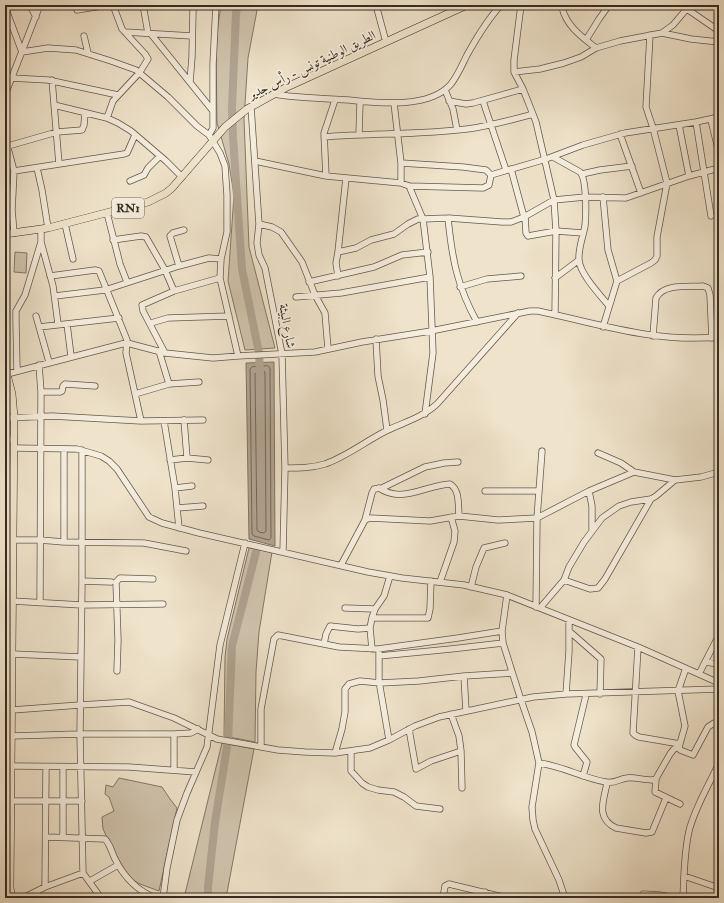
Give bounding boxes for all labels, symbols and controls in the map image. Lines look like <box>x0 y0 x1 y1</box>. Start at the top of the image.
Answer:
street label: الطريق الوطنية تونس - رأس جدير <box>243 26 379 105</box>
road number: RN1 <box>112 198 144 218</box>
street label: شارع البيئة <box>272 303 299 350</box>

